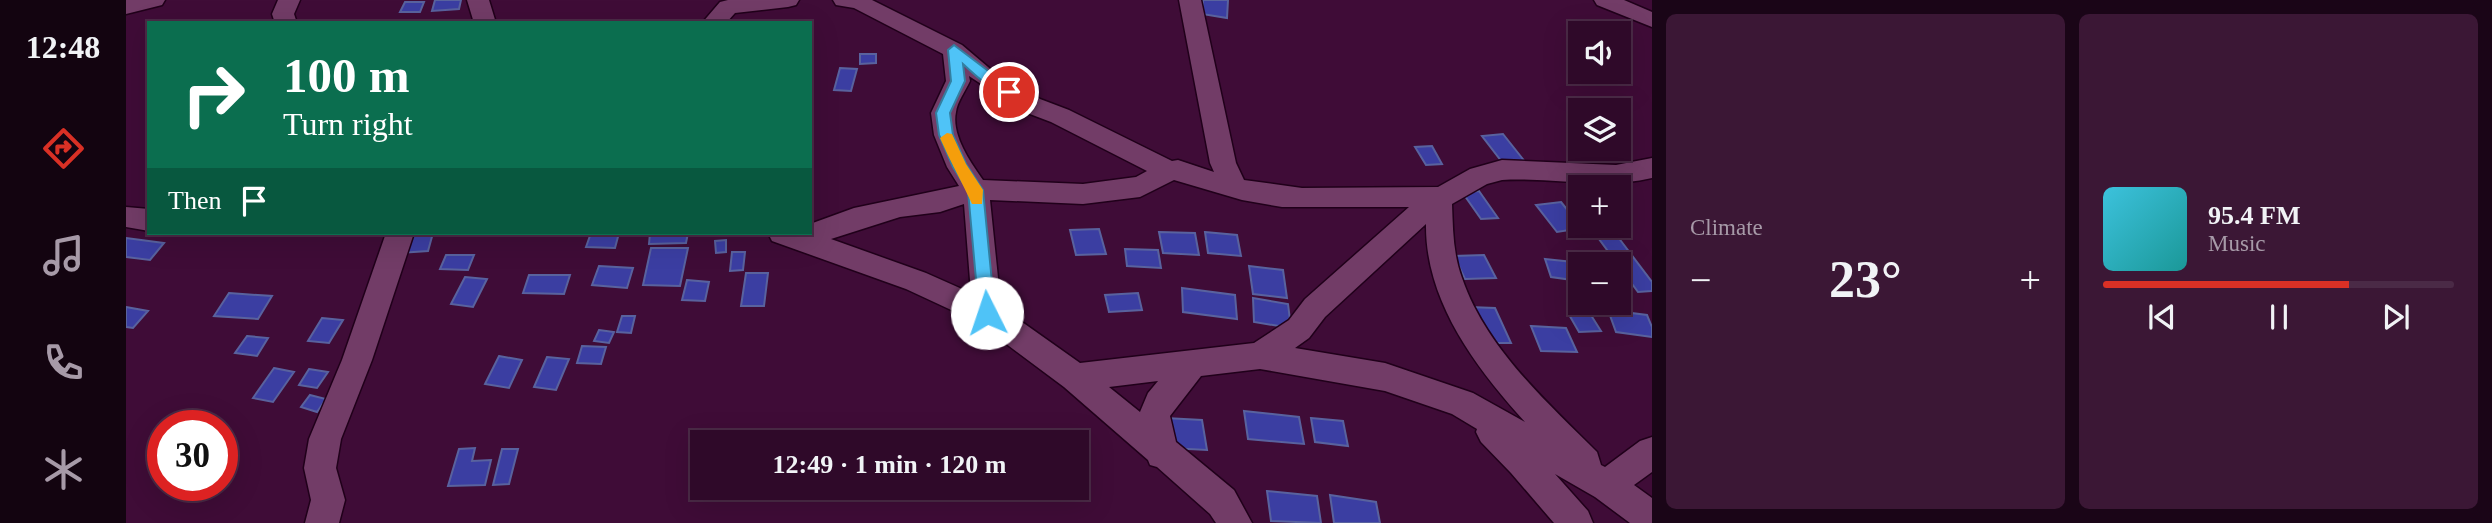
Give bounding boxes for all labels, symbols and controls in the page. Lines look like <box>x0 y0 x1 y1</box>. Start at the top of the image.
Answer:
map controls <box>1568 21 1631 315</box>
button: sound <box>1568 21 1631 84</box>
text: 12:48 <box>26 29 100 65</box>
text: 100 m <box>283 48 410 103</box>
icon: right <box>168 49 259 140</box>
pin <box>979 62 1039 122</box>
icon: arrive <box>990 73 1028 111</box>
button: layers <box>1568 98 1631 161</box>
text: Turn right <box>283 106 413 142</box>
icon: directions <box>39 124 88 173</box>
button: + <box>1568 175 1631 238</box>
icon: arrive <box>235 182 273 220</box>
text: Then <box>168 186 221 215</box>
text: 95.4 FM <box>2208 201 2300 230</box>
text: Climate <box>1690 215 1763 240</box>
icon: music <box>39 231 88 280</box>
text: Music <box>2208 231 2266 256</box>
text: 23° <box>1829 251 1902 308</box>
button: − <box>1568 252 1631 315</box>
text: − <box>1690 259 1711 301</box>
text: + <box>2020 259 2041 301</box>
position arrow <box>950 276 1024 350</box>
icon: previous <box>2143 298 2181 336</box>
icon: pause <box>2260 298 2298 336</box>
icon: next <box>2377 298 2415 336</box>
icon: phone <box>39 338 88 387</box>
speed limit sign: 30 <box>147 410 238 501</box>
icon: climate <box>39 445 88 494</box>
text: 12:49 · 1 min · 120 m <box>773 450 1007 479</box>

